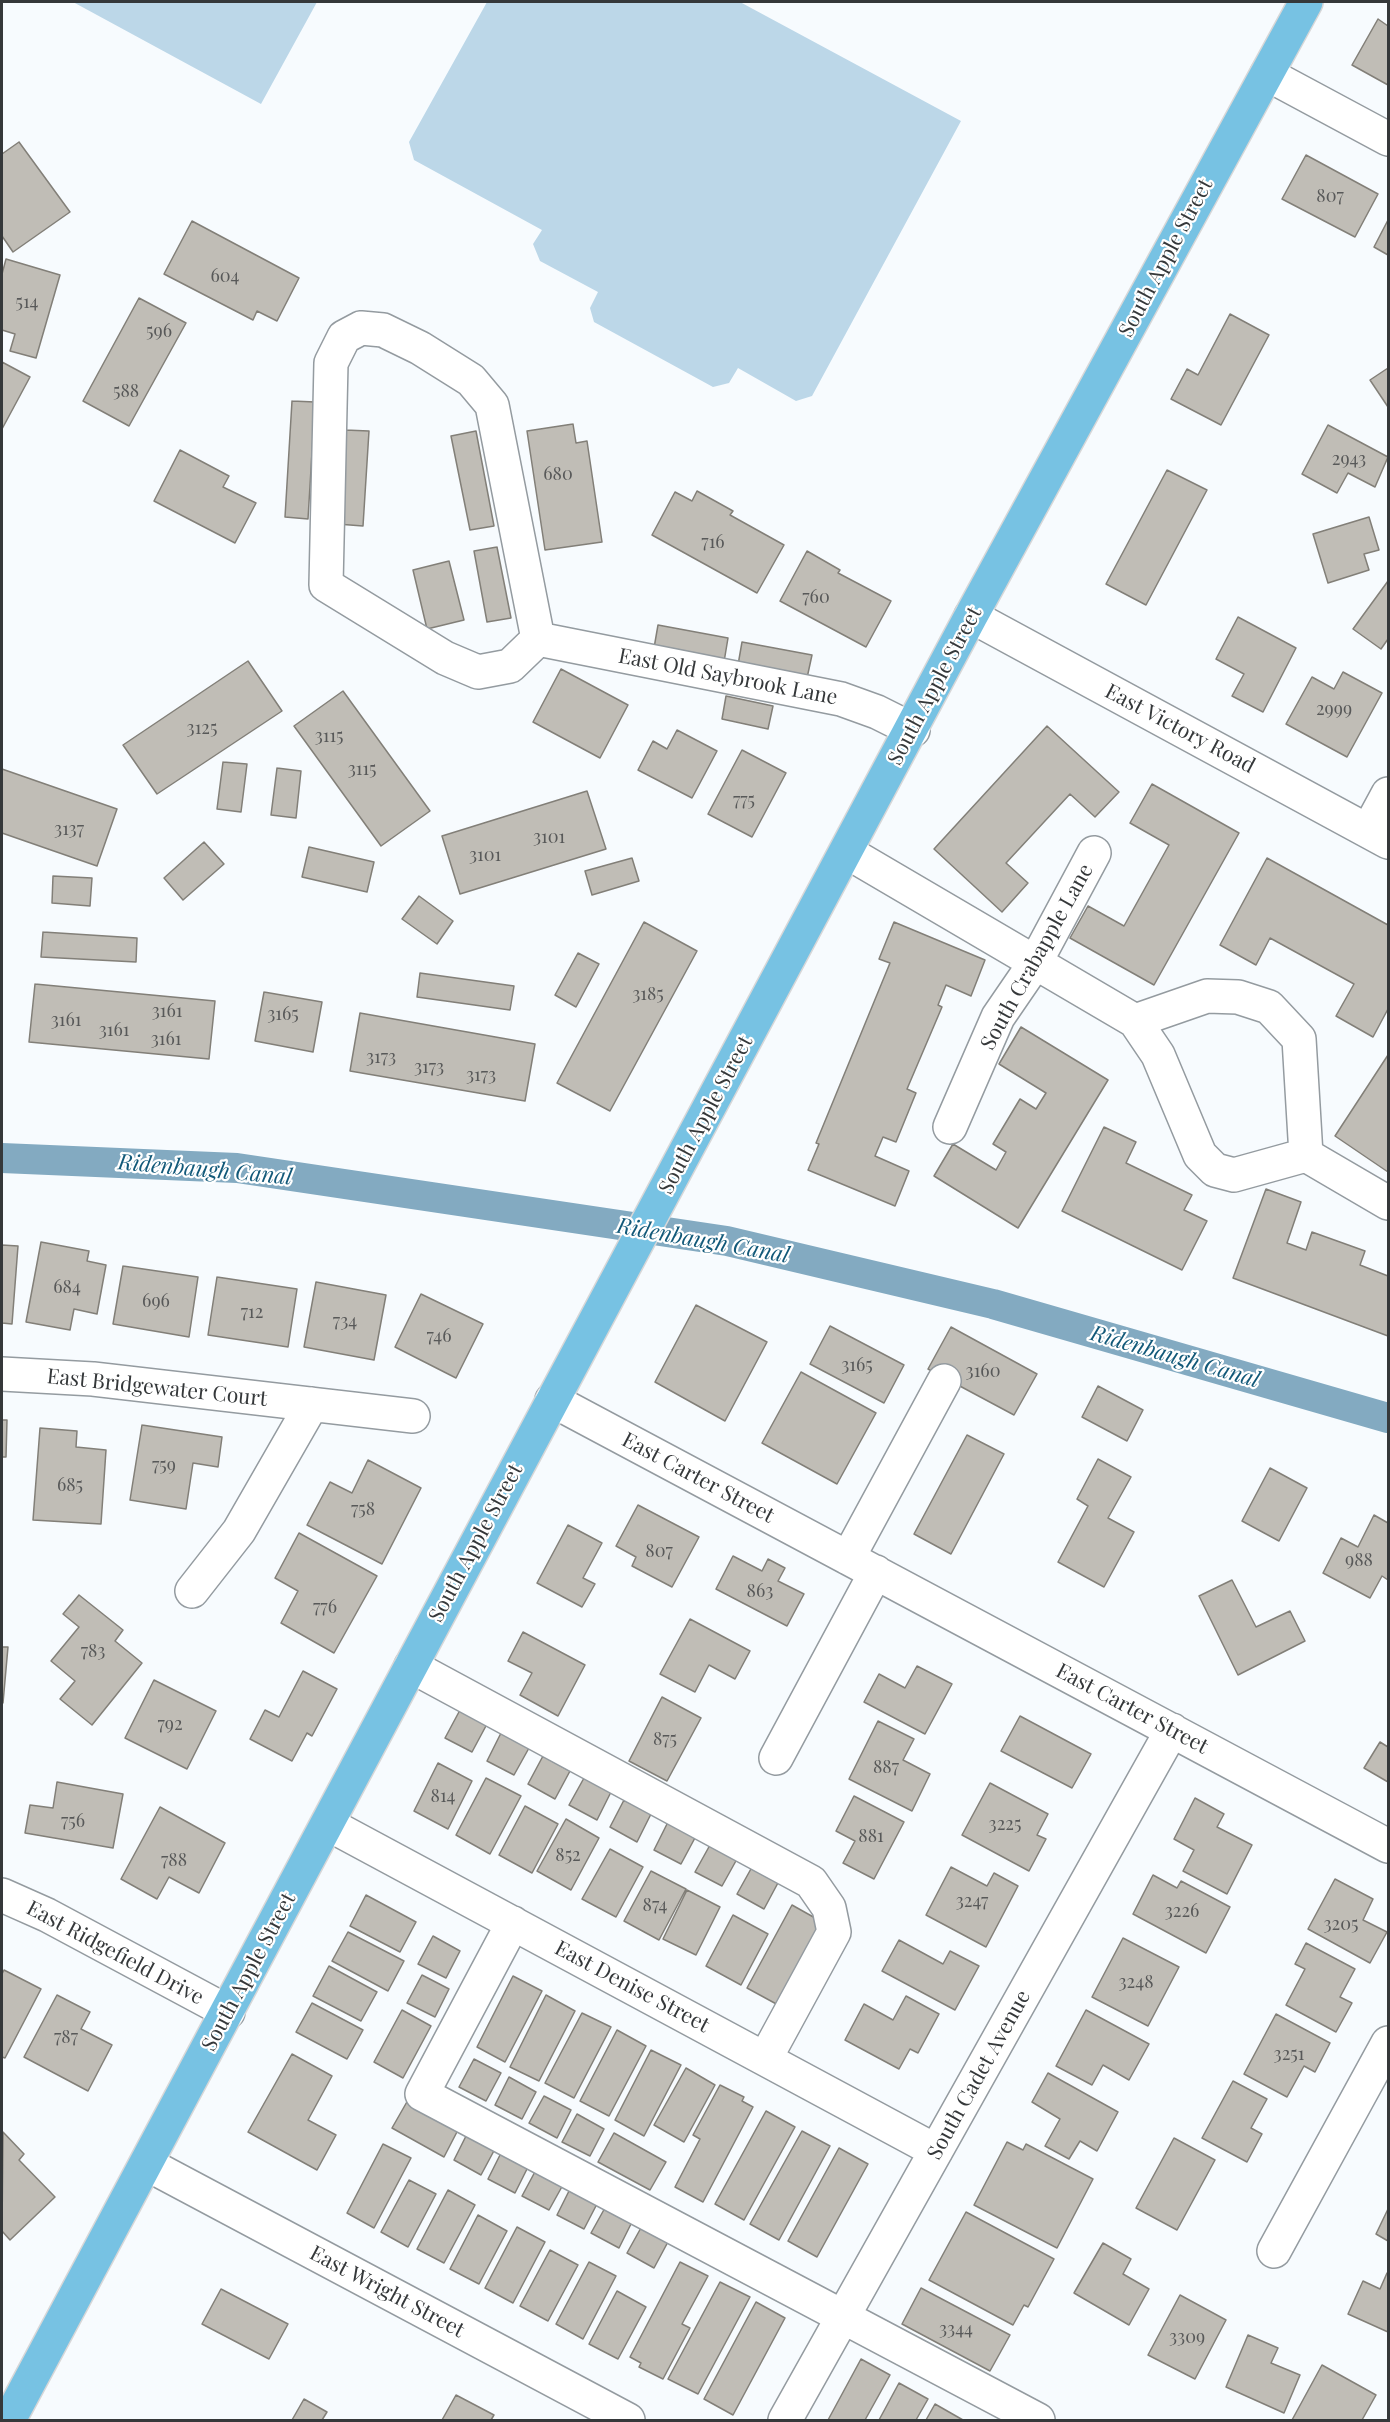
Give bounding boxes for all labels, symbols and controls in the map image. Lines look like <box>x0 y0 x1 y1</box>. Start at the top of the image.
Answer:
street label: South Apple Street <box>1114 175 1218 341</box>
house number: 807 <box>1316 185 1344 207</box>
house number: 604 <box>211 265 239 287</box>
house number: 514 <box>15 291 39 313</box>
house number: 596 <box>146 320 172 342</box>
house number: 588 <box>113 380 139 402</box>
house number: 2943 <box>1332 448 1366 470</box>
house number: 680 <box>543 463 573 485</box>
house number: 716 <box>701 531 725 553</box>
house number: 760 <box>802 586 830 608</box>
street label: South Apple Street <box>883 603 987 769</box>
street label: East Old Saybrook Lane <box>616 643 840 711</box>
street label: East Victory Road <box>1101 679 1259 779</box>
house number: 2999 <box>1316 698 1352 720</box>
house number: 3125 <box>187 717 217 739</box>
house number: 3115 <box>315 725 343 747</box>
house number: 3115 <box>348 758 376 780</box>
house number: 775 <box>733 789 755 811</box>
house number: 3137 <box>54 818 84 840</box>
house number: 3101 <box>533 826 565 848</box>
house number: 3101 <box>469 844 501 866</box>
street label: South Crabapple Lane <box>975 860 1099 1054</box>
house number: 3185 <box>632 983 664 1005</box>
house number: 3161 <box>152 1000 182 1022</box>
house number: 3165 <box>267 1003 299 1025</box>
house number: 3161 <box>51 1009 81 1031</box>
house number: 3161 <box>99 1019 129 1041</box>
house number: 3161 <box>151 1028 181 1050</box>
street label: South Apple Street <box>654 1032 758 1198</box>
house number: 3173 <box>366 1046 396 1068</box>
house number: 3173 <box>414 1056 444 1078</box>
house number: 3173 <box>466 1064 496 1086</box>
water label: Ridenbaugh Canal <box>117 1149 293 1191</box>
water label: Ridenbaugh Canal <box>615 1213 791 1269</box>
house number: 684 <box>53 1276 81 1298</box>
house number: 696 <box>142 1290 170 1312</box>
house number: 712 <box>241 1301 263 1323</box>
house number: 734 <box>333 1310 357 1332</box>
water label: Ridenbaugh Canal <box>1088 1320 1262 1394</box>
house number: 746 <box>427 1325 451 1347</box>
house number: 3165 <box>841 1354 873 1376</box>
house number: 3160 <box>966 1360 1000 1382</box>
street label: East Bridgewater Court <box>46 1364 268 1412</box>
street label: East Carter Street <box>618 1427 778 1529</box>
house number: 759 <box>152 1454 176 1476</box>
street label: South Apple Street <box>424 1460 528 1626</box>
house number: 685 <box>57 1474 83 1496</box>
house number: 758 <box>351 1498 375 1520</box>
house number: 807 <box>645 1540 673 1562</box>
house number: 988 <box>1345 1549 1373 1571</box>
house number: 863 <box>747 1580 773 1602</box>
house number: 776 <box>313 1596 337 1618</box>
house number: 783 <box>81 1640 105 1662</box>
street label: East Carter Street <box>1052 1658 1212 1760</box>
house number: 792 <box>157 1713 183 1735</box>
house number: 875 <box>653 1728 677 1750</box>
house number: 887 <box>873 1756 899 1778</box>
house number: 814 <box>431 1785 455 1807</box>
house number: 756 <box>61 1810 85 1832</box>
house number: 3225 <box>989 1813 1021 1835</box>
house number: 881 <box>858 1825 884 1847</box>
house number: 852 <box>555 1844 581 1866</box>
house number: 788 <box>161 1849 187 1871</box>
street label: South Apple Street <box>197 1889 301 2055</box>
house number: 3247 <box>956 1890 988 1912</box>
house number: 874 <box>643 1894 667 1916</box>
street label: East Ridgefield Drive <box>22 1896 208 2010</box>
house number: 3226 <box>1165 1900 1199 1922</box>
house number: 3205 <box>1323 1913 1359 1935</box>
street label: East Denise Street <box>550 1936 714 2038</box>
house number: 3248 <box>1119 1971 1153 1993</box>
street label: South Cadet Avenue <box>922 1986 1036 2164</box>
house number: 787 <box>54 2026 78 2048</box>
house number: 3251 <box>1274 2043 1304 2065</box>
street label: East Wright Street <box>305 2241 469 2343</box>
house number: 3344 <box>939 2318 973 2340</box>
house number: 3309 <box>1169 2326 1205 2348</box>

